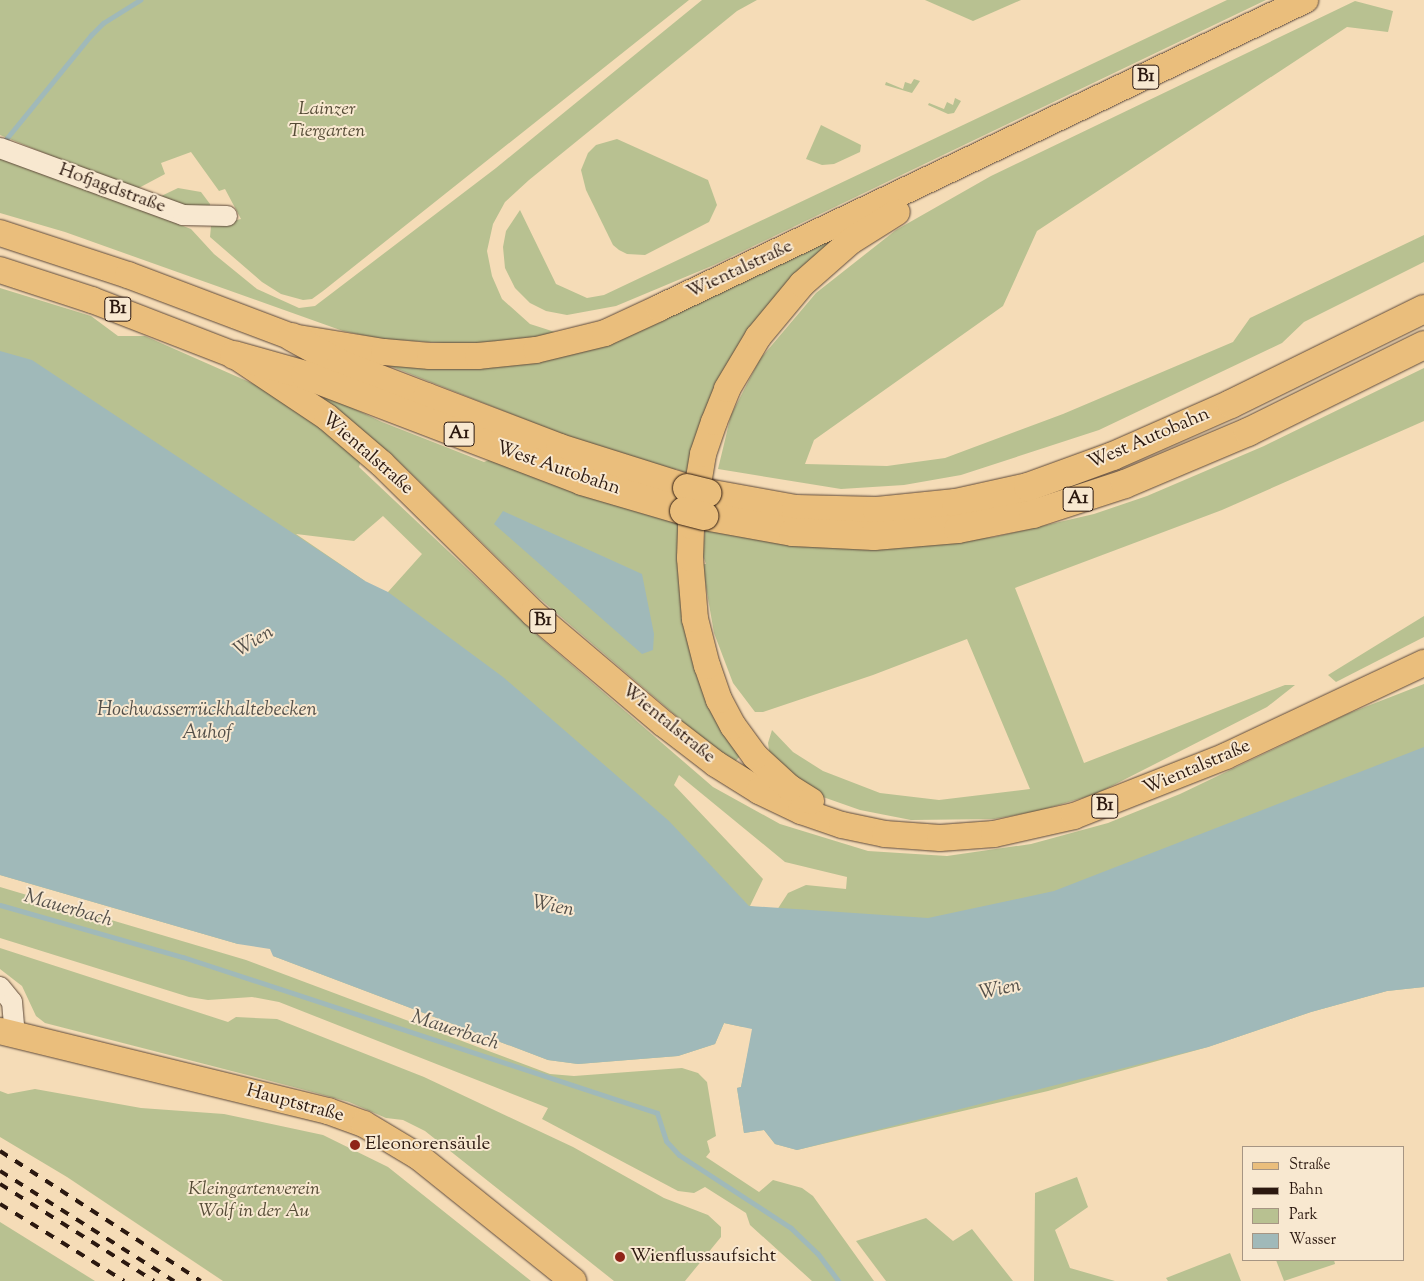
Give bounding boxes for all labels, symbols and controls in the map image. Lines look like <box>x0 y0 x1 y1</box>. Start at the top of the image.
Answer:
road number: B1 <box>1132 62 1160 92</box>
park label: Lainzer Tiergarten <box>289 99 365 143</box>
street label: Hofjagdstraße <box>55 159 169 219</box>
street label: Wientalstraße <box>683 235 797 305</box>
road number: B1 <box>104 294 132 324</box>
street label: West Autobahn <box>1085 403 1213 475</box>
street label: Wientalstraße <box>316 408 418 500</box>
road number: A1 <box>443 418 475 449</box>
street label: West Autobahn <box>493 437 623 501</box>
road number: A1 <box>1062 484 1094 514</box>
road number: B1 <box>529 606 557 636</box>
water label: Wien <box>230 621 278 663</box>
street label: Wientalstraße <box>616 679 720 769</box>
water label: Hochwasserrückhaltebecken Auhof <box>97 698 317 745</box>
street label: Wientalstraße <box>1140 735 1254 801</box>
road number: B1 <box>1091 790 1119 821</box>
water label: Mauerbach <box>21 885 115 933</box>
water label: Wien <box>530 891 576 923</box>
water label: Wien <box>977 974 1023 1006</box>
water label: Mauerbach <box>408 1006 502 1056</box>
street label: Hauptstraße <box>244 1080 346 1128</box>
place label: Eleonorensäule <box>365 1134 490 1156</box>
marker: Eleonorensäule <box>349 1139 361 1151</box>
legend <box>1242 1146 1404 1261</box>
text: Straße <box>1289 1155 1331 1176</box>
park label: Kleingartenverein Wolf in der Au <box>188 1179 320 1223</box>
text: Bahn <box>1289 1180 1323 1201</box>
text: Park <box>1289 1205 1318 1226</box>
text: Wasser <box>1289 1230 1336 1251</box>
place label: Wienflussaufsicht <box>630 1246 776 1268</box>
marker: Wienflussaufsicht <box>614 1251 626 1263</box>

